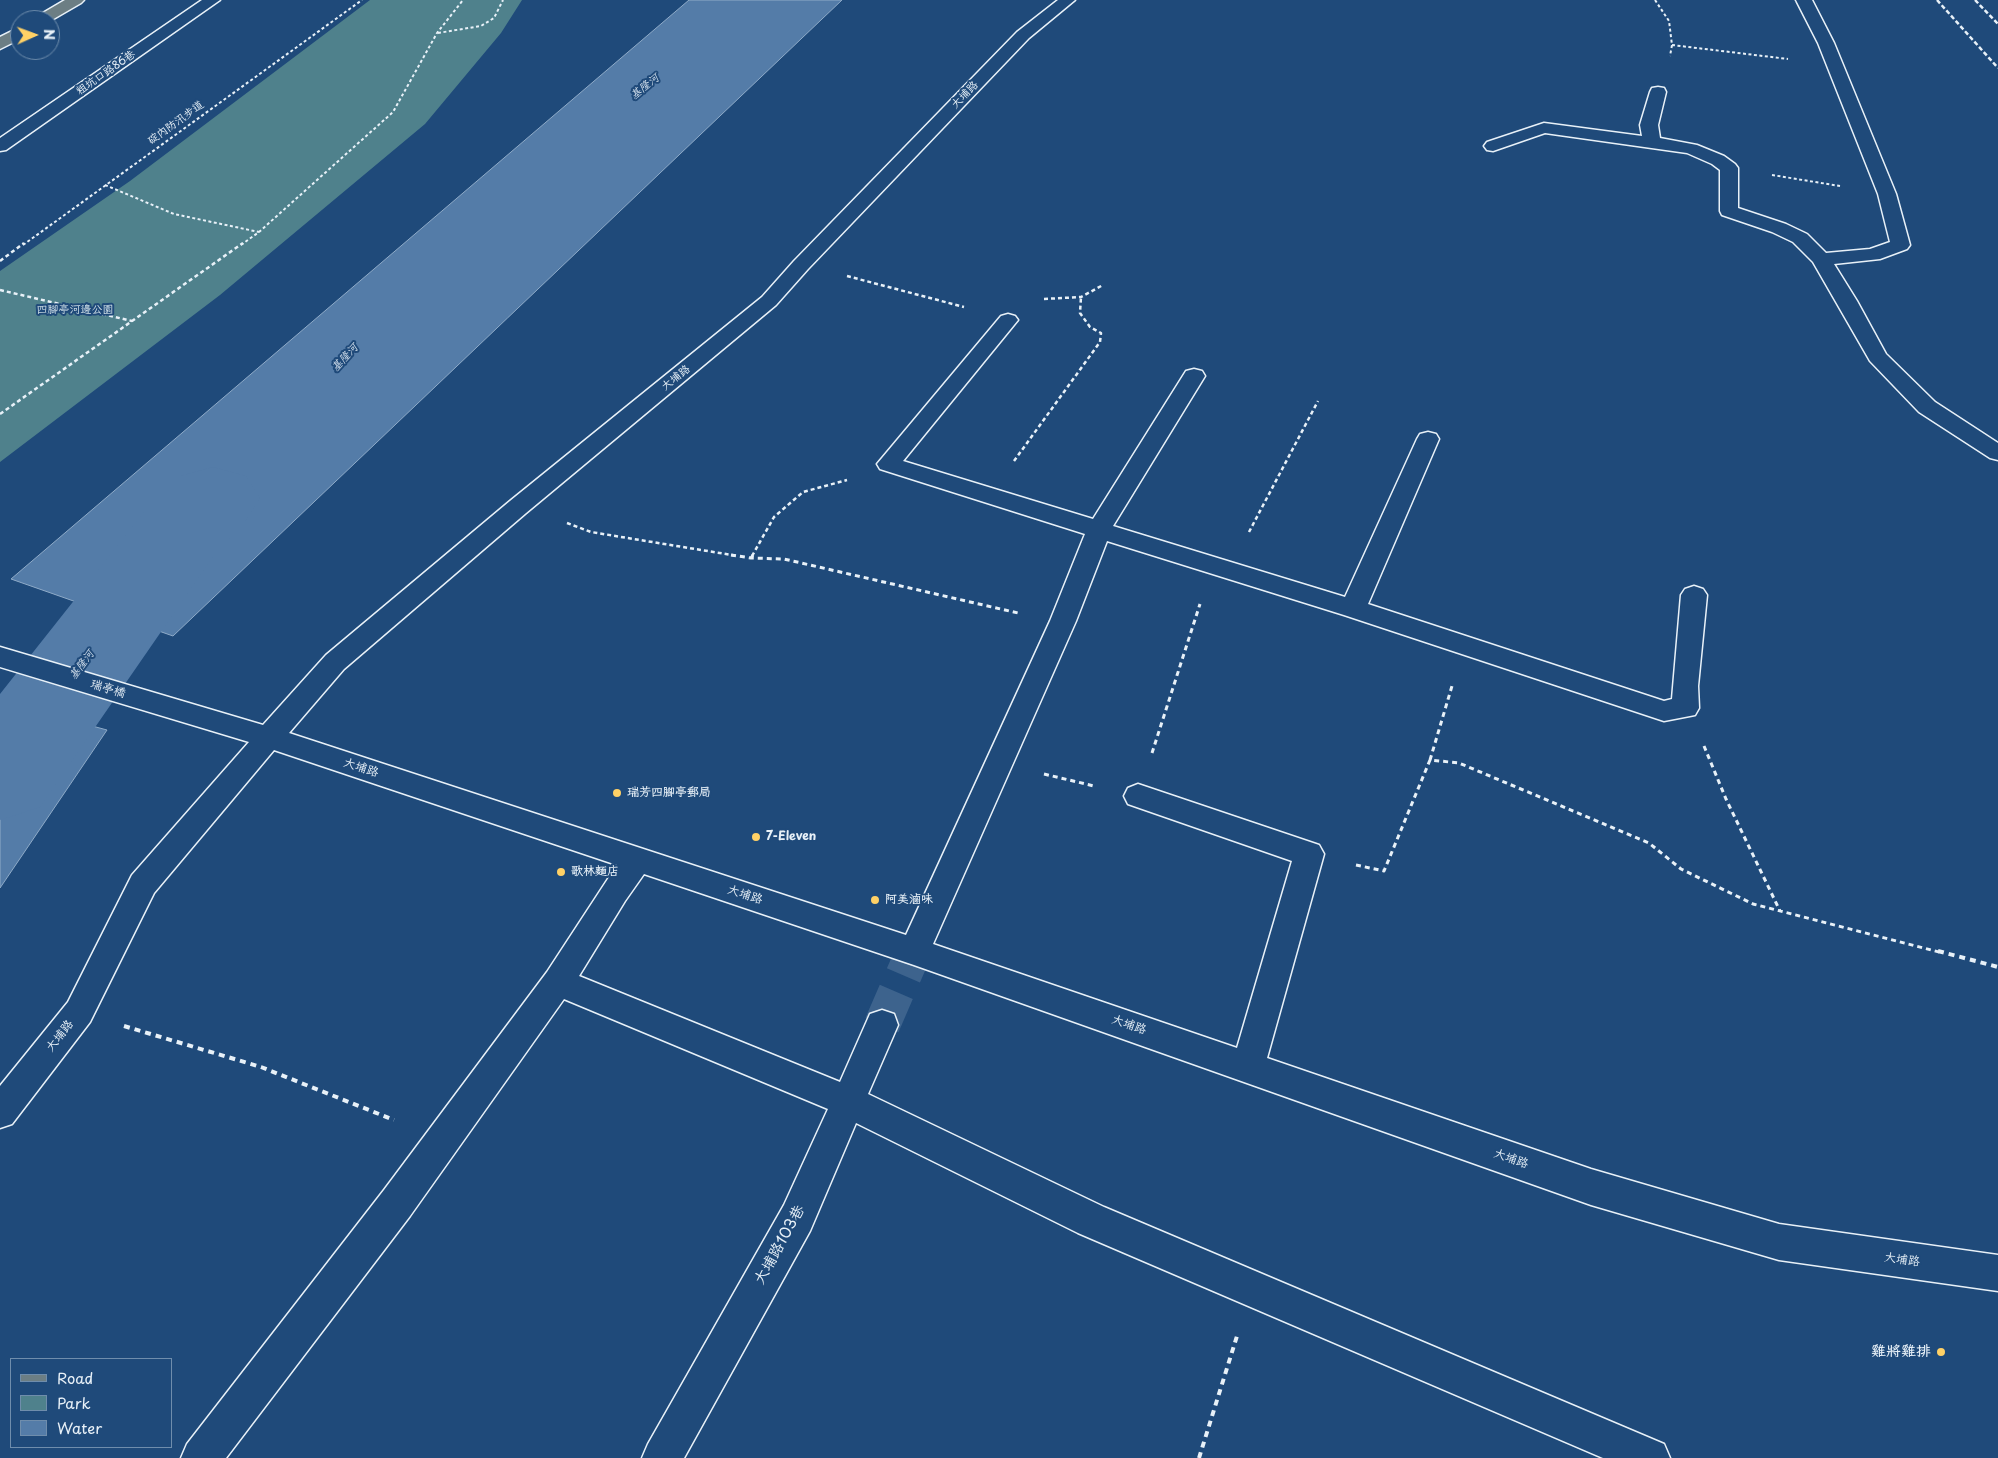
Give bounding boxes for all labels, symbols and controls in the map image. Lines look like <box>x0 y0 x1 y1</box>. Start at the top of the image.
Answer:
north arrow <box>10 10 60 60</box>
text: N <box>39 29 60 40</box>
street label: 粗坑口路86巷 <box>74 48 138 98</box>
water label: 基隆河 <box>628 71 662 103</box>
street label: 大埔路 <box>949 79 981 111</box>
street label: 碇內防汛步道 <box>145 98 207 148</box>
park label: 四腳亭河邊公園 <box>37 303 113 317</box>
water label: 基隆河 <box>329 341 361 375</box>
street label: 大埔路 <box>659 362 693 394</box>
water label: 基隆河 <box>67 648 97 682</box>
street label: 瑞亭橋 <box>89 677 127 701</box>
street label: 大埔路 <box>342 756 380 780</box>
place label: 瑞芳四腳亭郵局 <box>627 786 711 800</box>
marker: 瑞芳四腳亭郵局 <box>611 787 623 799</box>
place label: 7-Eleven <box>766 830 816 844</box>
marker: 7-Eleven <box>750 831 762 843</box>
place label: 歌林麵店 <box>571 865 619 879</box>
marker: 歌林麵店 <box>555 866 567 878</box>
street label: 大埔路 <box>726 883 764 907</box>
place label: 阿美滷味 <box>885 893 933 907</box>
marker: 阿美滷味 <box>869 894 881 906</box>
street label: 大埔路 <box>1110 1012 1148 1038</box>
street label: 大埔路 <box>43 1017 77 1055</box>
street label: 大埔路 <box>1492 1146 1530 1172</box>
street label: 大埔路103巷 <box>751 1202 809 1288</box>
street label: 大埔路 <box>1883 1250 1921 1270</box>
place label: 雞將雞排 <box>1871 1343 1931 1361</box>
marker: 雞將雞排 <box>1935 1346 1947 1358</box>
legend <box>10 1358 172 1448</box>
text: Road <box>57 1366 93 1389</box>
text: Park <box>57 1391 91 1414</box>
text: Water <box>57 1416 102 1439</box>

